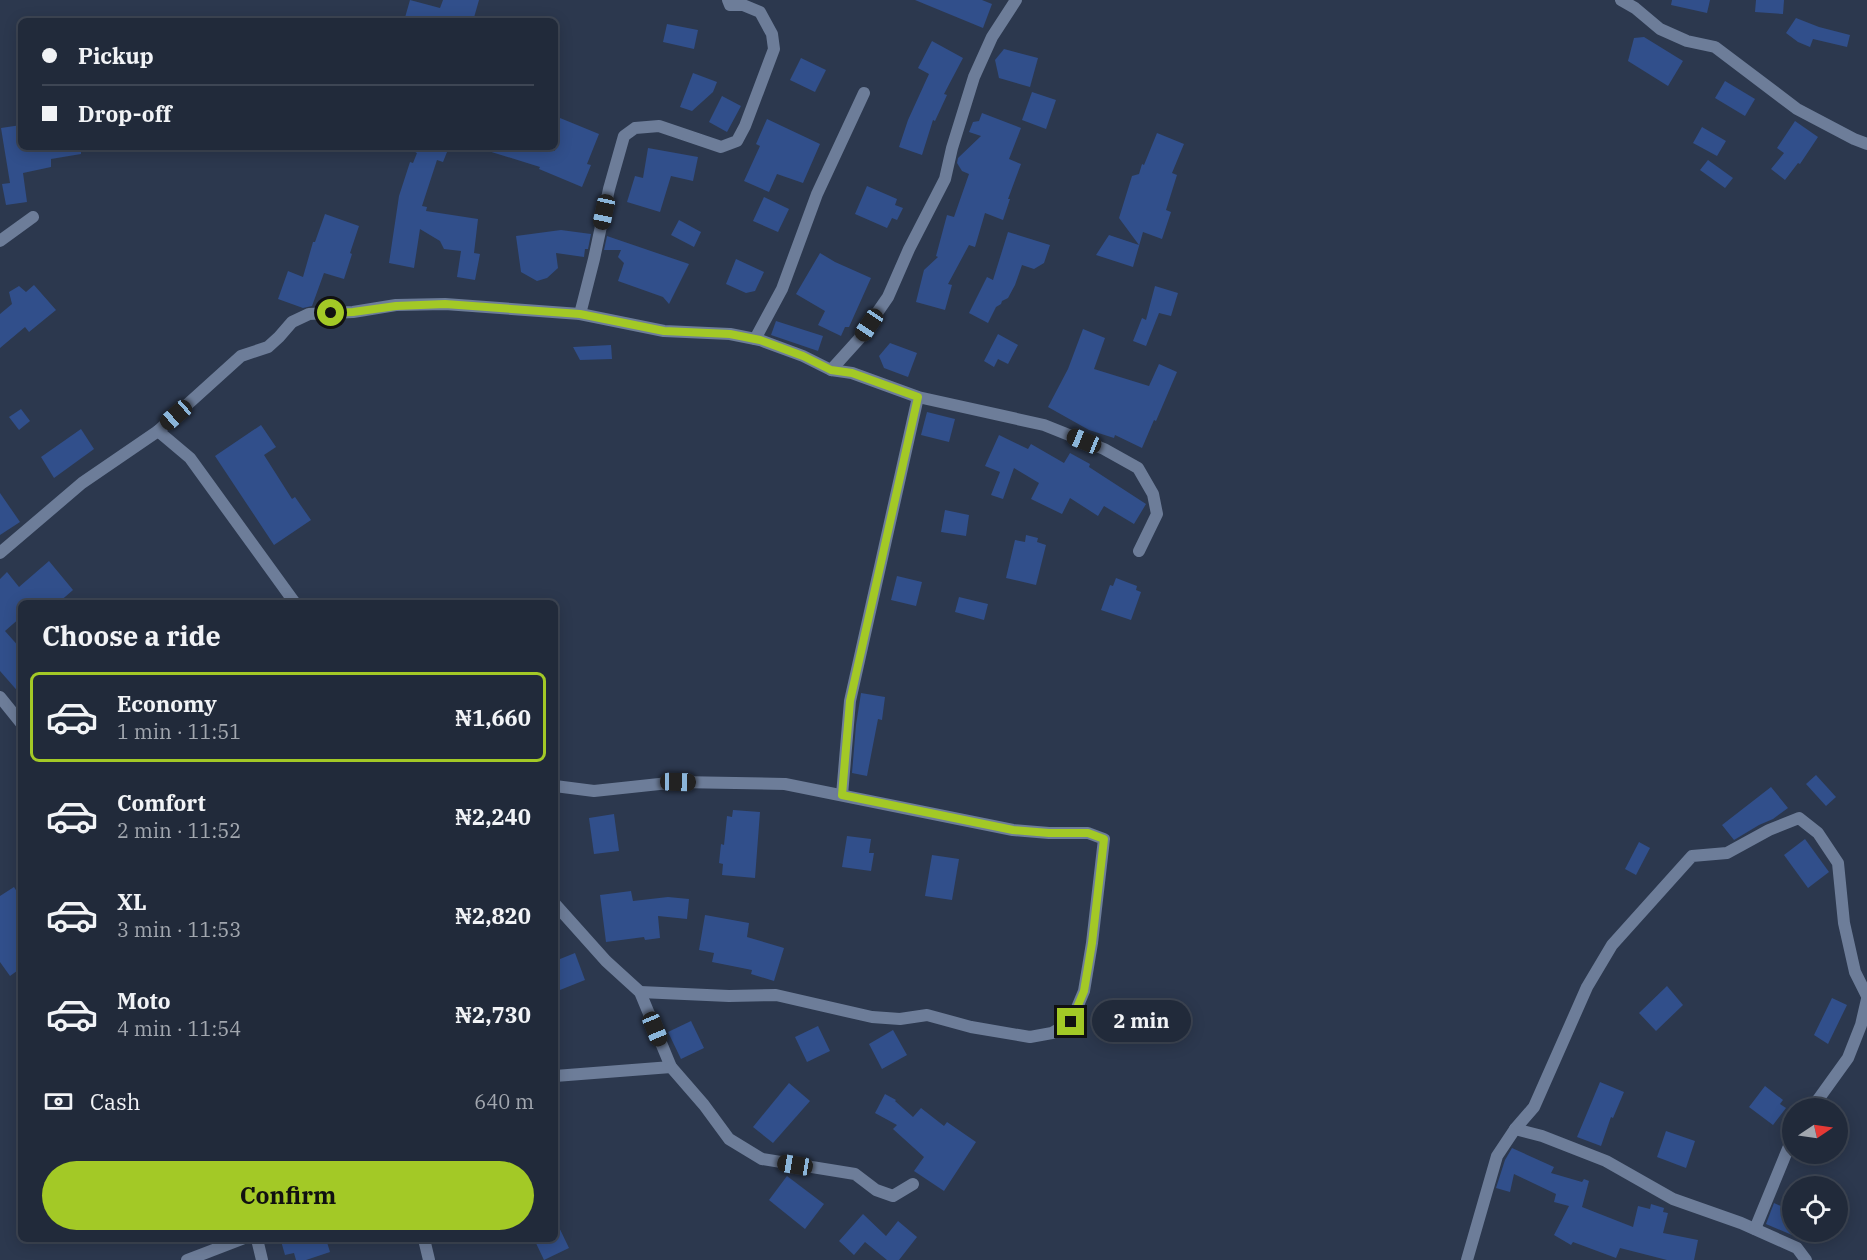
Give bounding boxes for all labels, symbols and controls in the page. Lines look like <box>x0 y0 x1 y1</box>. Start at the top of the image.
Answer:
text: Pickup <box>78 41 154 70</box>
text: Drop-off <box>78 99 172 128</box>
car <box>591 193 617 231</box>
route start <box>317 299 344 326</box>
car <box>851 305 887 345</box>
car <box>157 396 195 434</box>
car <box>1064 426 1104 456</box>
text: Choose a ride <box>42 618 221 653</box>
text: Economy <box>117 689 217 718</box>
icon: car <box>45 690 99 744</box>
text: ₦1,660 <box>455 703 531 732</box>
text: 1 min · 11:51 <box>117 718 241 745</box>
car <box>660 773 696 791</box>
text: Comfort <box>117 788 206 817</box>
icon: car <box>45 789 99 843</box>
text: ₦2,240 <box>455 802 531 831</box>
text: 2 min · 11:52 <box>117 817 241 844</box>
text: XL <box>117 887 147 916</box>
icon: car <box>45 888 99 942</box>
text: ₦2,820 <box>455 901 531 930</box>
text: 3 min · 11:53 <box>117 916 241 943</box>
text: Moto <box>117 986 171 1015</box>
icon: car <box>45 987 99 1041</box>
text: ₦2,730 <box>455 1000 531 1029</box>
callout: 2 min <box>1092 1001 1191 1043</box>
text: 2 min <box>1114 1007 1170 1034</box>
route end <box>1057 1008 1084 1035</box>
car <box>640 1009 670 1049</box>
text: 4 min · 11:54 <box>117 1015 241 1042</box>
icon: cash <box>42 1085 75 1118</box>
text: Cash <box>90 1087 141 1116</box>
text: 640 m <box>474 1088 534 1115</box>
north arrow <box>1782 1098 1848 1164</box>
map controls <box>1782 1098 1848 1242</box>
car <box>776 1153 814 1177</box>
button: Confirm <box>42 1161 534 1230</box>
button: locate <box>1782 1176 1848 1242</box>

